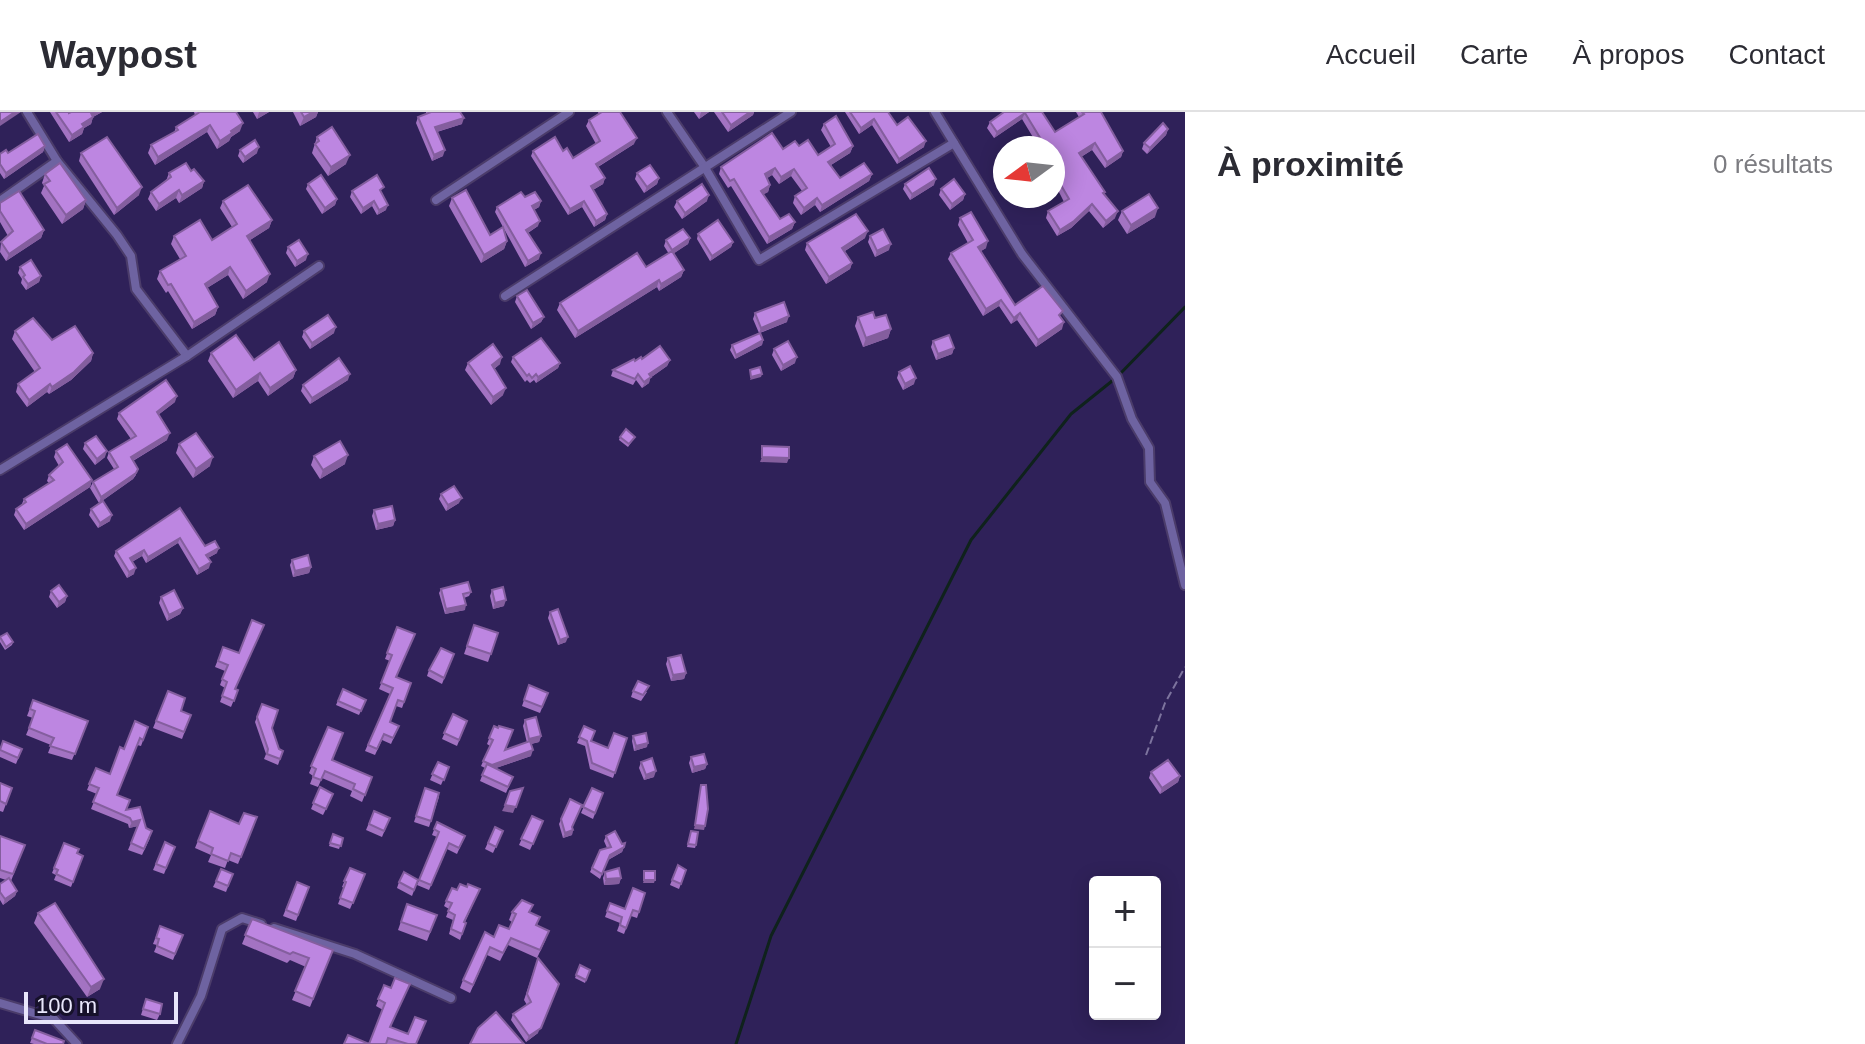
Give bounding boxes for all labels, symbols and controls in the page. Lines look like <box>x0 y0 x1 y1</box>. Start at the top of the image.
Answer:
text: Waypost <box>40 34 197 76</box>
text: Accueil <box>1326 39 1416 70</box>
text: Carte <box>1460 39 1528 70</box>
text: À propos <box>1572 39 1685 70</box>
text: Contact <box>1729 39 1825 70</box>
north arrow <box>993 136 1065 208</box>
text: À proximité <box>1217 145 1404 183</box>
text: 0 résultats <box>1713 149 1833 179</box>
map controls <box>1089 876 1161 1020</box>
button: + <box>1089 876 1161 948</box>
button: − <box>1089 948 1161 1020</box>
scale bar <box>24 988 178 1024</box>
text: 100 m <box>36 993 97 1018</box>

